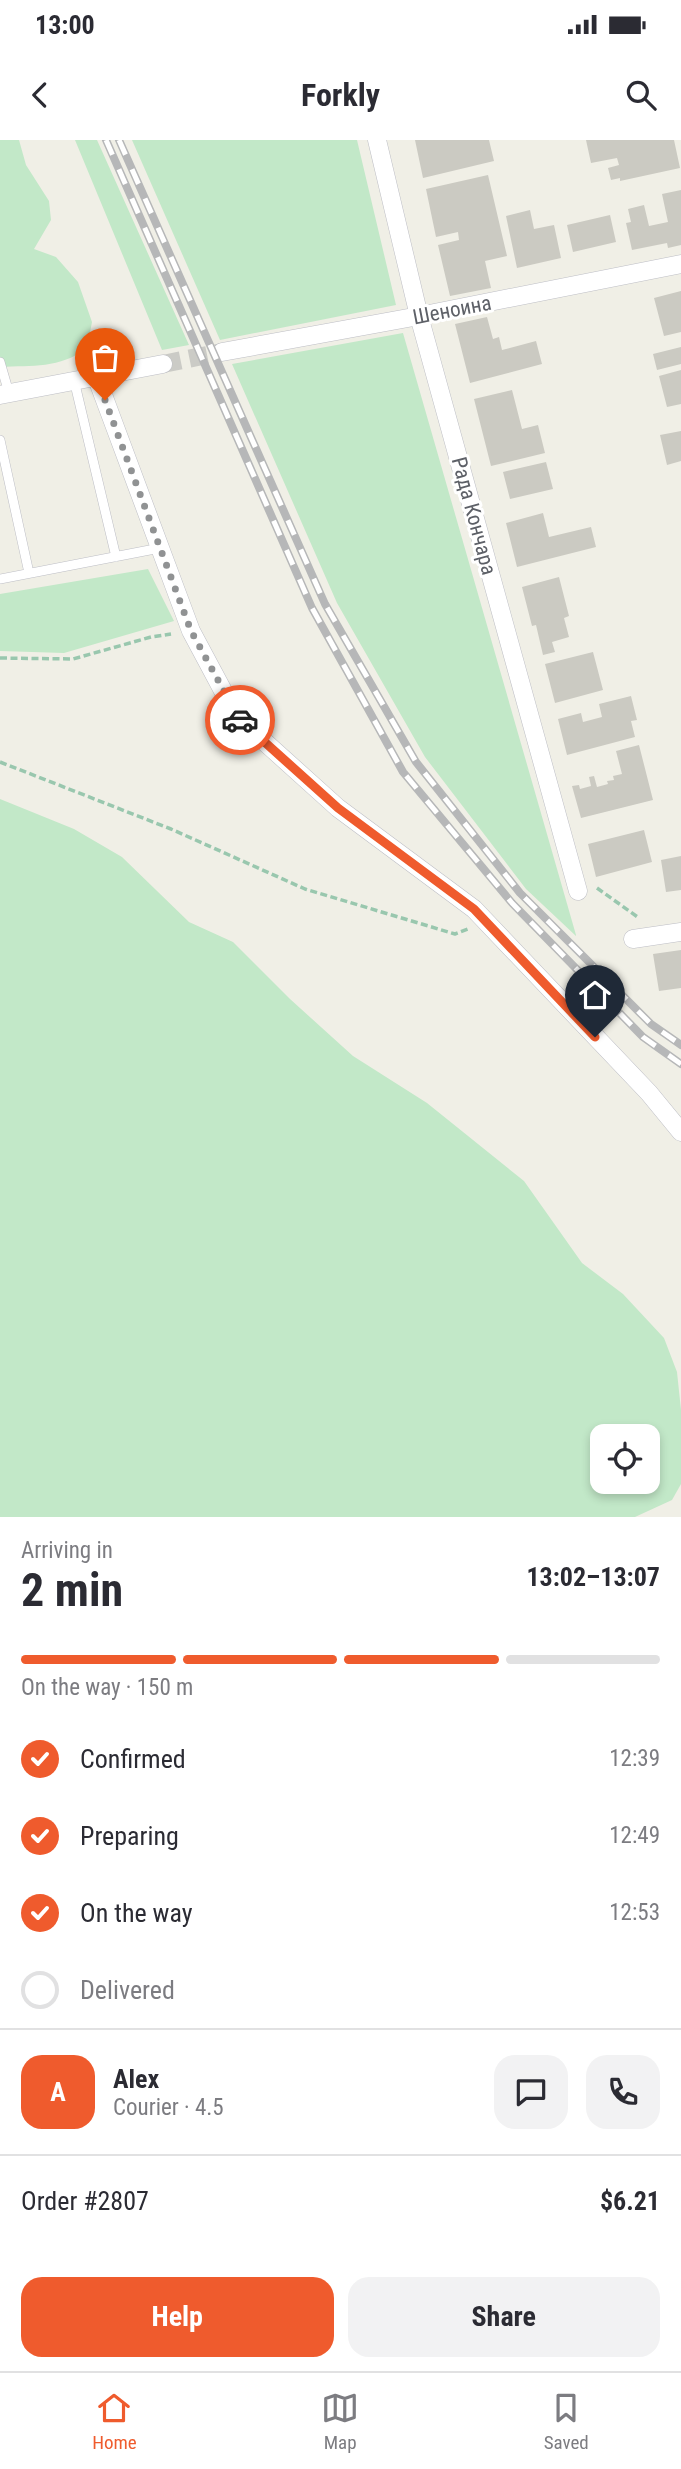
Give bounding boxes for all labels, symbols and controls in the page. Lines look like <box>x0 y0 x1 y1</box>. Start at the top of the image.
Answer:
text: 13:00 <box>35 10 95 40</box>
icon: back <box>21 76 59 114</box>
text: Forkly <box>301 76 380 114</box>
icon: search <box>622 76 660 114</box>
street label: Шеноина <box>411 291 493 329</box>
pin <box>75 328 135 400</box>
icon: bag <box>86 339 124 377</box>
street label: Рада Кончара <box>447 454 501 578</box>
courier <box>205 685 275 755</box>
icon: car <box>221 701 259 739</box>
pin <box>565 965 625 1037</box>
icon: home <box>576 976 614 1014</box>
map controls <box>590 1424 660 1494</box>
button: locate <box>590 1424 660 1494</box>
text: Arriving in <box>21 1537 113 1564</box>
text: 13:02–13:07 <box>526 1562 660 1592</box>
text: 2 min <box>21 1563 123 1617</box>
text: On the way · 150 m <box>21 1674 193 1701</box>
icon: check <box>21 1740 59 1778</box>
text: Confirmed <box>80 1744 186 1774</box>
text: 12:39 <box>609 1745 660 1772</box>
icon: check <box>21 1817 59 1855</box>
text: Preparing <box>80 1821 179 1851</box>
text: 12:49 <box>609 1822 660 1849</box>
icon: check <box>21 1894 59 1932</box>
text: On the way <box>80 1898 193 1928</box>
text: 12:53 <box>609 1899 660 1926</box>
text: Delivered <box>80 1975 175 2005</box>
button: chat <box>494 2055 568 2129</box>
button: phone <box>586 2055 660 2129</box>
text: Alex <box>113 2064 159 2094</box>
text: A <box>50 2077 66 2107</box>
text: Courier · 4.5 <box>113 2094 224 2121</box>
text: Order #2807 <box>21 2186 149 2216</box>
text: $6.21 <box>600 2186 660 2216</box>
button: Help <box>21 2277 334 2357</box>
button: Share <box>348 2277 660 2357</box>
tab: Home <box>92 2389 137 2454</box>
tab: Map <box>321 2389 359 2454</box>
tab: Saved <box>544 2389 589 2454</box>

